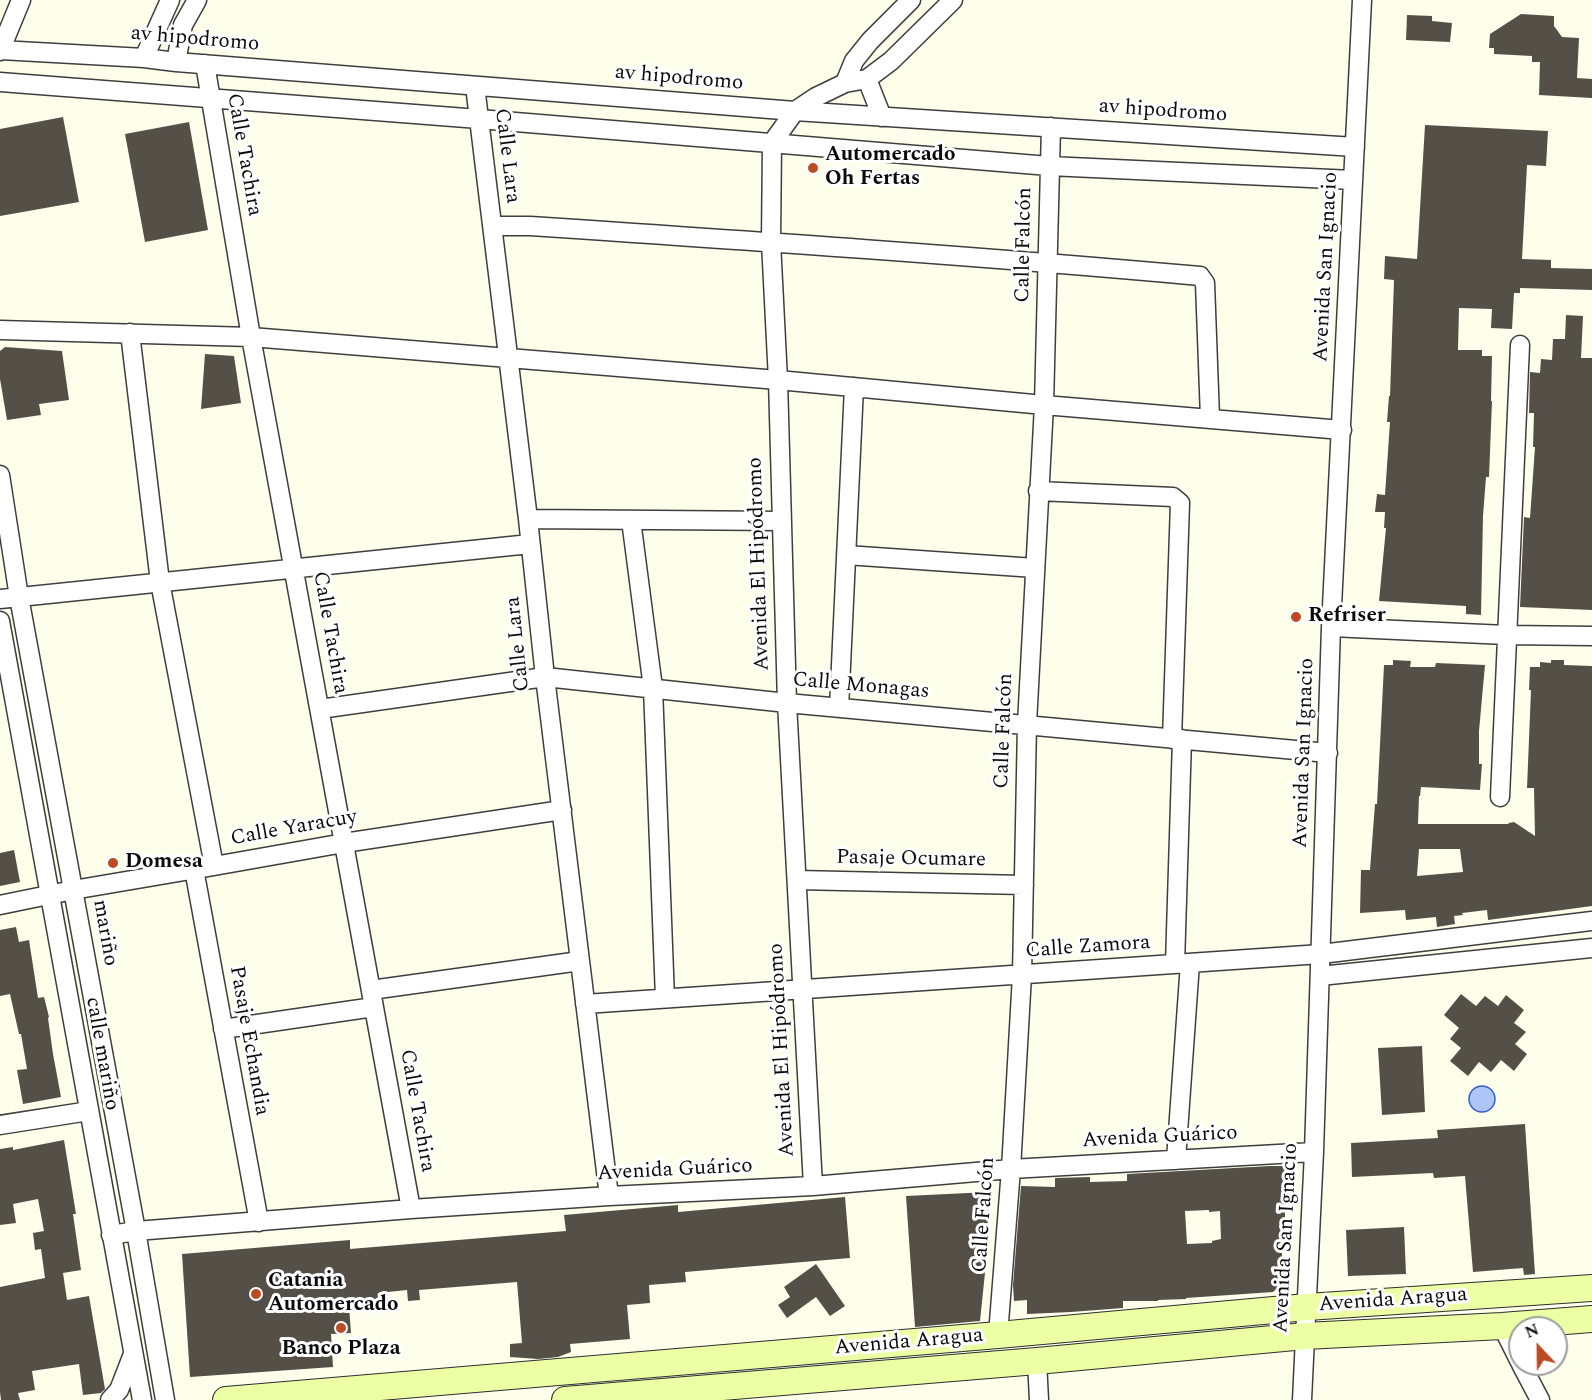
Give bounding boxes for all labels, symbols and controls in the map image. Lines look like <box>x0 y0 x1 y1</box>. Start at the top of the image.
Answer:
street label: av hipodromo <box>130 22 260 58</box>
street label: av hipodromo <box>614 61 744 97</box>
street label: Calle Tachira <box>220 92 266 218</box>
street label: av hipodromo <box>1098 95 1228 129</box>
street label: Calle Lara <box>488 107 524 205</box>
place label: Automercado Oh Fertas <box>825 143 956 193</box>
marker: Automercado Oh Fertas <box>806 161 820 175</box>
street label: Avenida San Ignacio <box>1309 171 1345 363</box>
street label: Calle Falcón <box>1011 187 1039 303</box>
street label: Avenida El Hipódromo <box>744 457 776 671</box>
street label: Calle Tachira <box>306 570 352 696</box>
street label: Calle Lara <box>501 595 537 693</box>
place label: Refriser <box>1308 604 1386 630</box>
marker: Refriser <box>1289 610 1303 624</box>
street label: Avenida San Ignacio <box>1289 658 1321 848</box>
street label: Calle Monagas <box>791 668 931 706</box>
street label: Calle Falcón <box>990 673 1020 789</box>
street label: Calle Yaracuy <box>229 805 359 853</box>
street label: Pasaje Ocumare <box>836 846 986 874</box>
place label: Domesa <box>125 850 203 876</box>
marker: Domesa <box>106 856 120 870</box>
street label: mariño <box>86 898 122 968</box>
street label: Calle Zamora <box>1025 931 1151 965</box>
street label: Avenida El Hipódromo <box>765 942 801 1158</box>
street label: Pasaje Echandia <box>222 964 274 1118</box>
street label: calle mariño <box>79 995 123 1113</box>
street label: Calle Tachira <box>393 1048 439 1174</box>
street label: Avenida Guárico <box>1082 1121 1238 1155</box>
street label: Avenida San Ignacio <box>1269 1142 1305 1334</box>
street label: Avenida Guárico <box>597 1154 753 1188</box>
street label: Calle Falcón <box>968 1156 1002 1274</box>
place label: Catania Automercado <box>268 1269 399 1319</box>
street label: Avenida Aragua <box>1318 1283 1468 1319</box>
marker: Catania Automercado <box>249 1287 263 1301</box>
north arrow <box>1508 1316 1568 1376</box>
text: N <box>1521 1318 1543 1345</box>
marker: Banco Plaza <box>334 1321 348 1335</box>
street label: Avenida Aragua <box>834 1324 984 1362</box>
place label: Banco Plaza <box>282 1337 400 1363</box>

